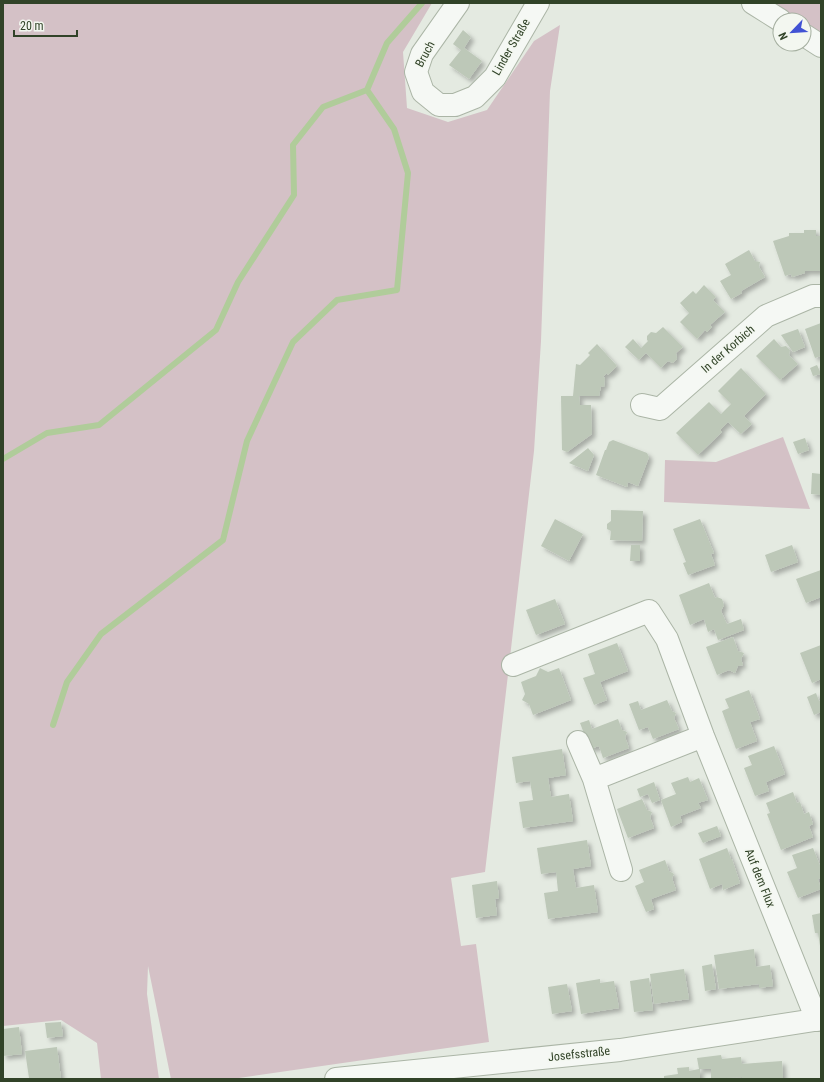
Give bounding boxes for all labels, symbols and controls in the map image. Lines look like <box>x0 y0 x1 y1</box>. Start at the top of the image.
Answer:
scale bar <box>14 12 77 38</box>
north arrow <box>772 12 812 52</box>
street label: Linder Straße <box>489 16 533 78</box>
text: 20 m <box>20 19 44 33</box>
text: N <box>776 30 791 42</box>
street label: Bruch <box>412 38 438 69</box>
street label: In der Korbich <box>699 322 758 376</box>
street label: Auf dem Flux <box>742 847 778 909</box>
street label: Josefsstraße <box>547 1044 611 1064</box>

